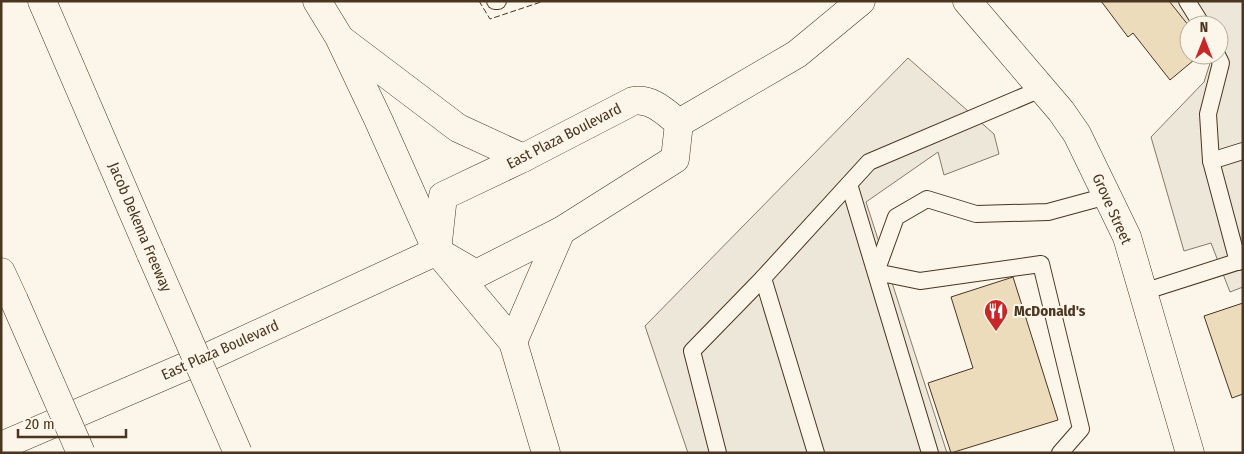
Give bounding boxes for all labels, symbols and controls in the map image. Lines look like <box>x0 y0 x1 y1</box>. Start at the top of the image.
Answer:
north arrow <box>1179 15 1229 65</box>
text: N <box>1200 19 1208 36</box>
street label: East Plaza Boulevard <box>504 99 624 173</box>
street label: Jacob Dekema Freeway <box>105 160 176 295</box>
street label: Grove Street <box>1088 171 1136 247</box>
restaurant icon: McDonald's <box>983 298 1009 332</box>
place label: McDonald's <box>1014 302 1086 320</box>
street label: East Plaza Boulevard <box>159 316 281 384</box>
scale bar <box>18 406 125 438</box>
text: 20 m <box>25 415 55 433</box>

